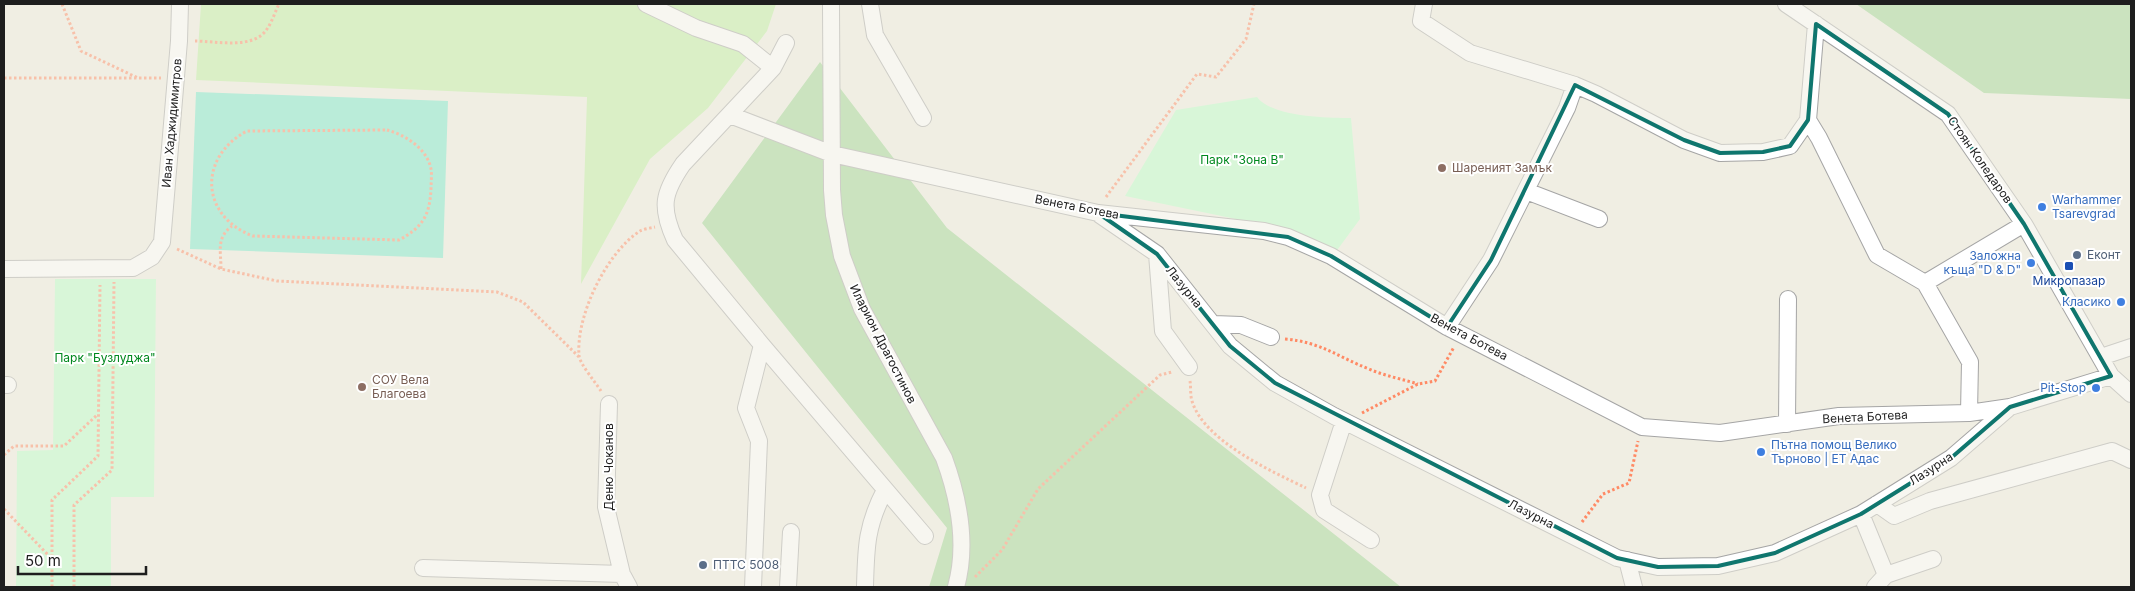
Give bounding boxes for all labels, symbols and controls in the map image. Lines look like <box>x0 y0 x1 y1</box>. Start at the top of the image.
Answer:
street label: Иван Хаджидимитров <box>158 57 185 188</box>
street label: Стоян Коледаров <box>1945 113 2016 206</box>
park label: Парк "Зона В" <box>1200 152 1284 167</box>
place label: Шареният Замък <box>1452 160 1552 175</box>
marker: Шареният Замък <box>1436 162 1448 174</box>
street label: Венета Ботева <box>1034 191 1120 222</box>
place label: Warhammer Tsarevgrad <box>2052 192 2122 221</box>
marker: Warhammer Tsarevgrad <box>2036 201 2048 213</box>
place label: Еконт <box>2087 247 2121 262</box>
place label: Заложна къща "D & D" <box>1944 248 2021 277</box>
marker: Еконт <box>2071 249 2083 261</box>
marker: Заложна къща "D & D" <box>2025 257 2037 269</box>
marker: Микропазар <box>2063 260 2075 272</box>
street label: Лазурна <box>1163 263 1206 311</box>
place label: Микропазар <box>2033 273 2105 288</box>
street label: Иларион Драгостинов <box>847 282 920 406</box>
place label: Класико <box>2062 294 2111 309</box>
marker: Класико <box>2115 296 2127 308</box>
street label: Венета Ботева <box>1428 310 1511 363</box>
park label: Парк "Бузлуджа" <box>54 350 156 365</box>
place label: СОУ Вела Благоева <box>372 372 429 401</box>
place label: Pit-Stop <box>2040 380 2086 395</box>
marker: СОУ Вела Благоева <box>356 381 368 393</box>
marker: Pit-Stop <box>2090 382 2102 394</box>
street label: Венета Ботева <box>1822 407 1908 426</box>
street label: Деню Чоканов <box>601 423 616 511</box>
place label: Пътна помощ Велико Търново | ЕТ Адас <box>1771 437 1897 466</box>
marker: Пътна помощ Велико Търново | ЕТ Адас <box>1755 446 1767 458</box>
street label: Лазурна <box>1906 449 1956 488</box>
street label: Лазурна <box>1506 496 1557 531</box>
scale bar <box>18 544 145 576</box>
text: 50 m <box>25 551 61 570</box>
place label: ПТТС 5008 <box>713 557 779 572</box>
marker: ПТТС 5008 <box>697 559 709 571</box>

